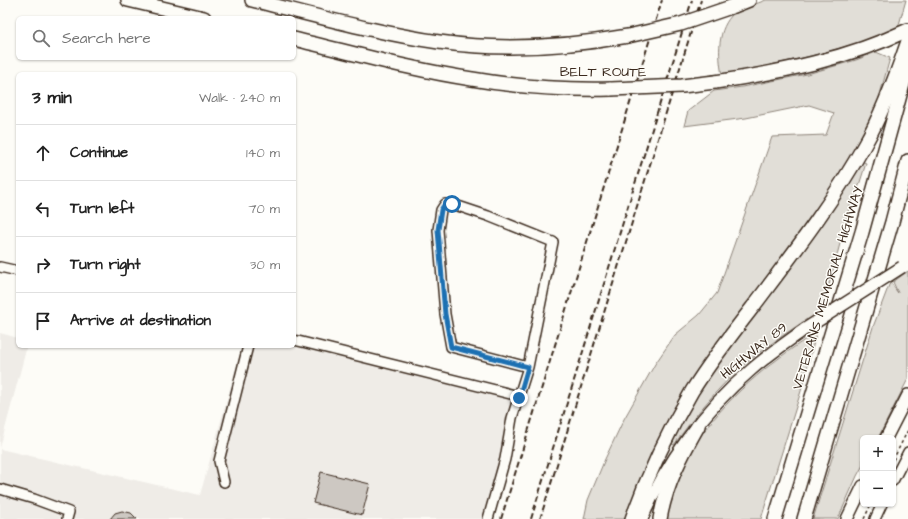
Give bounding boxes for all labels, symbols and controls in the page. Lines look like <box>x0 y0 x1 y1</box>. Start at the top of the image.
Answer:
search box <box>16 16 296 60</box>
icon: search <box>30 27 52 49</box>
text: Search here <box>62 28 151 49</box>
street label: BELT ROUTE <box>560 62 647 82</box>
text: 3 min <box>32 86 72 110</box>
text: Walk · 240 m <box>199 89 280 107</box>
icon: ahead <box>32 142 54 164</box>
text: Continue <box>70 142 128 163</box>
text: 140 m <box>246 144 280 162</box>
street label: VETERANS MEMORIAL HIGHWAY <box>787 183 869 392</box>
route start <box>443 195 461 213</box>
icon: left <box>32 198 54 220</box>
text: Turn left <box>70 198 134 219</box>
text: 70 m <box>248 200 280 218</box>
icon: right <box>32 254 54 276</box>
text: Turn right <box>70 254 141 275</box>
text: 30 m <box>250 256 280 274</box>
icon: arrive <box>32 310 54 332</box>
text: Arrive at destination <box>70 310 211 331</box>
street label: HIGHWAY 89 <box>716 318 792 384</box>
route end <box>510 389 528 407</box>
map controls <box>860 435 896 507</box>
button: + <box>860 435 896 471</box>
button: − <box>860 471 896 507</box>

